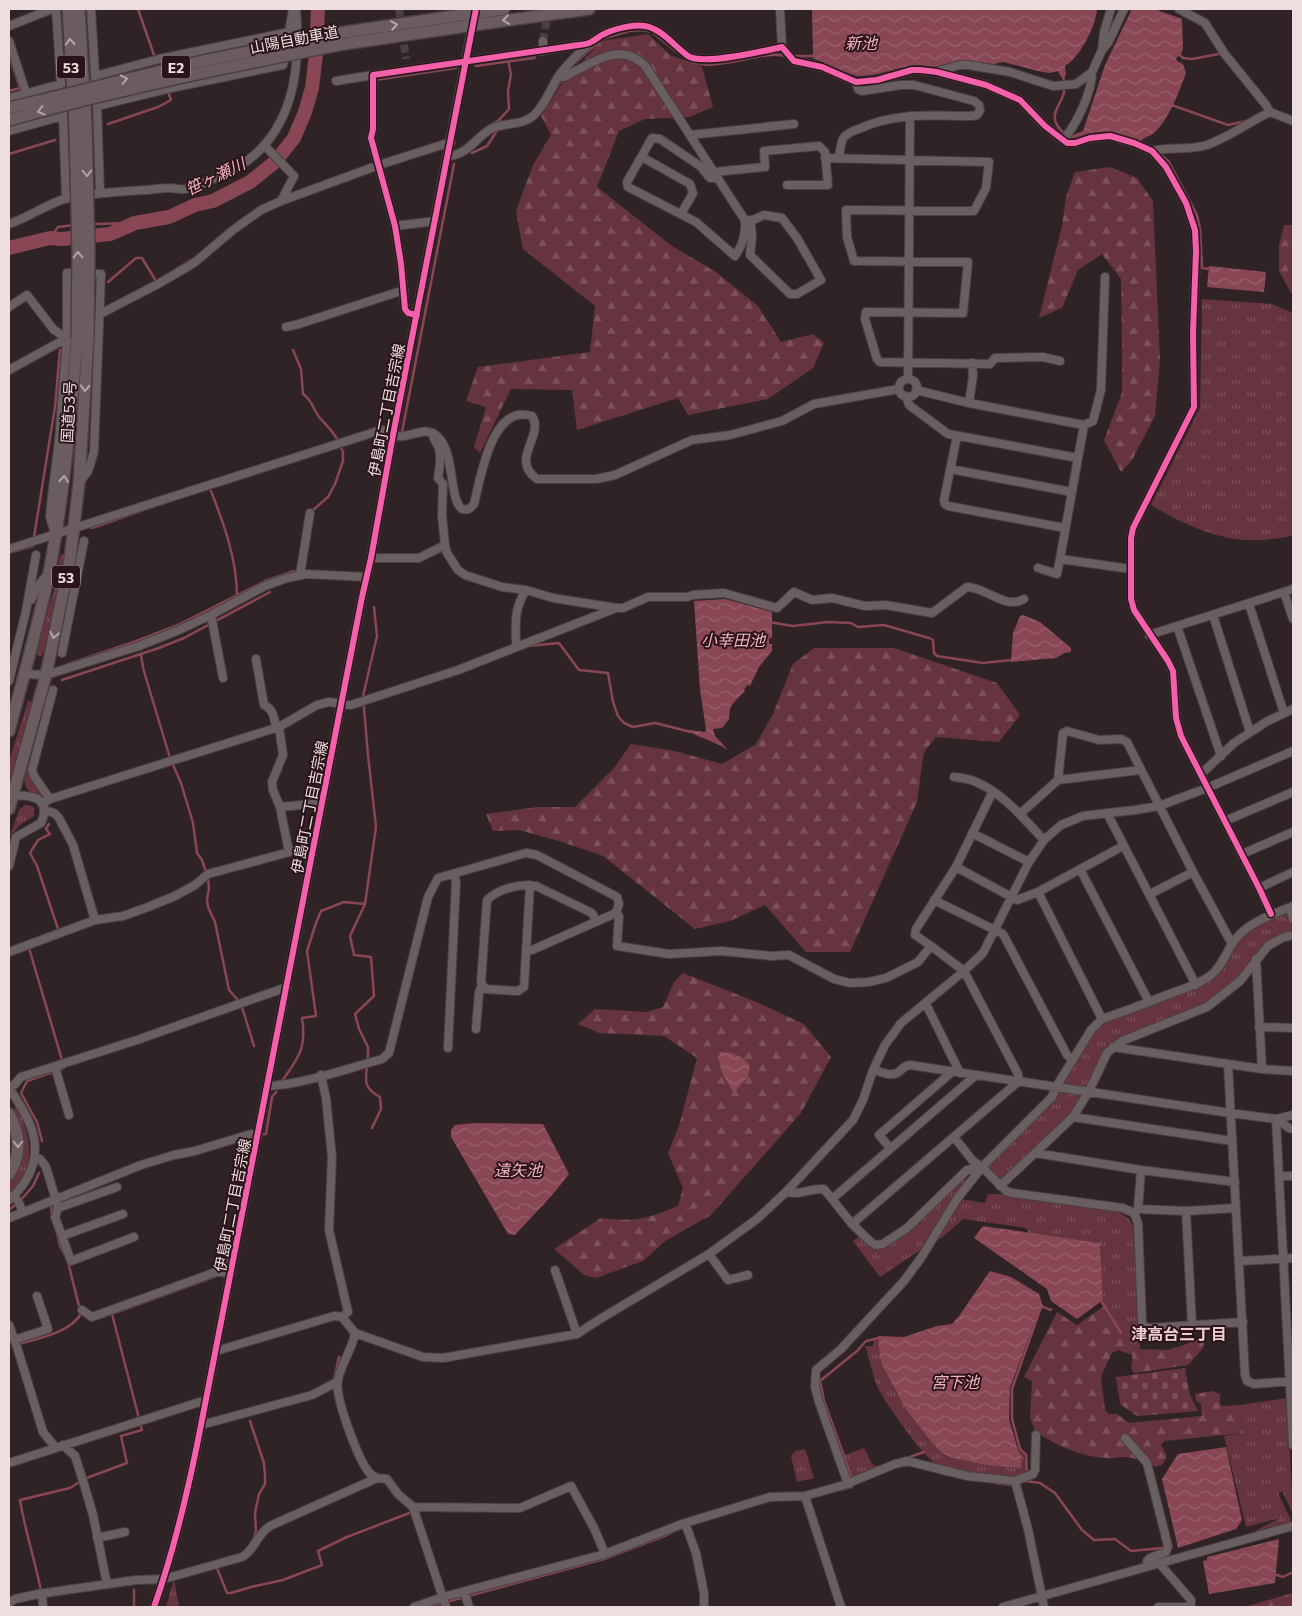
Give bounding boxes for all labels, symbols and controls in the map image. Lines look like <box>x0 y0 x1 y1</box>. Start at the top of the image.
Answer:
one-way arrow <box>502 14 510 25</box>
one-way arrow <box>390 20 398 31</box>
street label: 山陽自動車道 <box>248 22 340 56</box>
water label: 新池 <box>845 33 879 52</box>
one-way arrow <box>64 37 75 45</box>
road number: 53 <box>57 56 85 78</box>
road number: E2 <box>162 56 190 78</box>
one-way arrow <box>119 74 128 85</box>
one-way arrow <box>37 106 45 116</box>
water label: 笹ヶ瀬川 <box>182 153 250 199</box>
one-way arrow <box>82 169 93 177</box>
one-way arrow <box>73 250 83 258</box>
street label: 伊島町二丁目吉宗線 <box>364 342 408 478</box>
street label: 国道53号 <box>57 380 79 444</box>
one-way arrow <box>79 384 90 392</box>
one-way arrow <box>58 474 69 482</box>
road number: 53 <box>52 566 80 588</box>
water label: 小幸田池 <box>701 630 767 649</box>
one-way arrow <box>49 631 60 640</box>
street label: 伊島町二丁目吉宗線 <box>287 739 331 875</box>
street label: 伊島町二丁目吉宗線 <box>210 1137 254 1273</box>
one-way arrow <box>13 1140 23 1148</box>
water label: 遠矢池 <box>494 1160 544 1179</box>
district label: 津高台三丁目 <box>1131 1324 1227 1343</box>
water label: 宮下池 <box>931 1372 981 1391</box>

